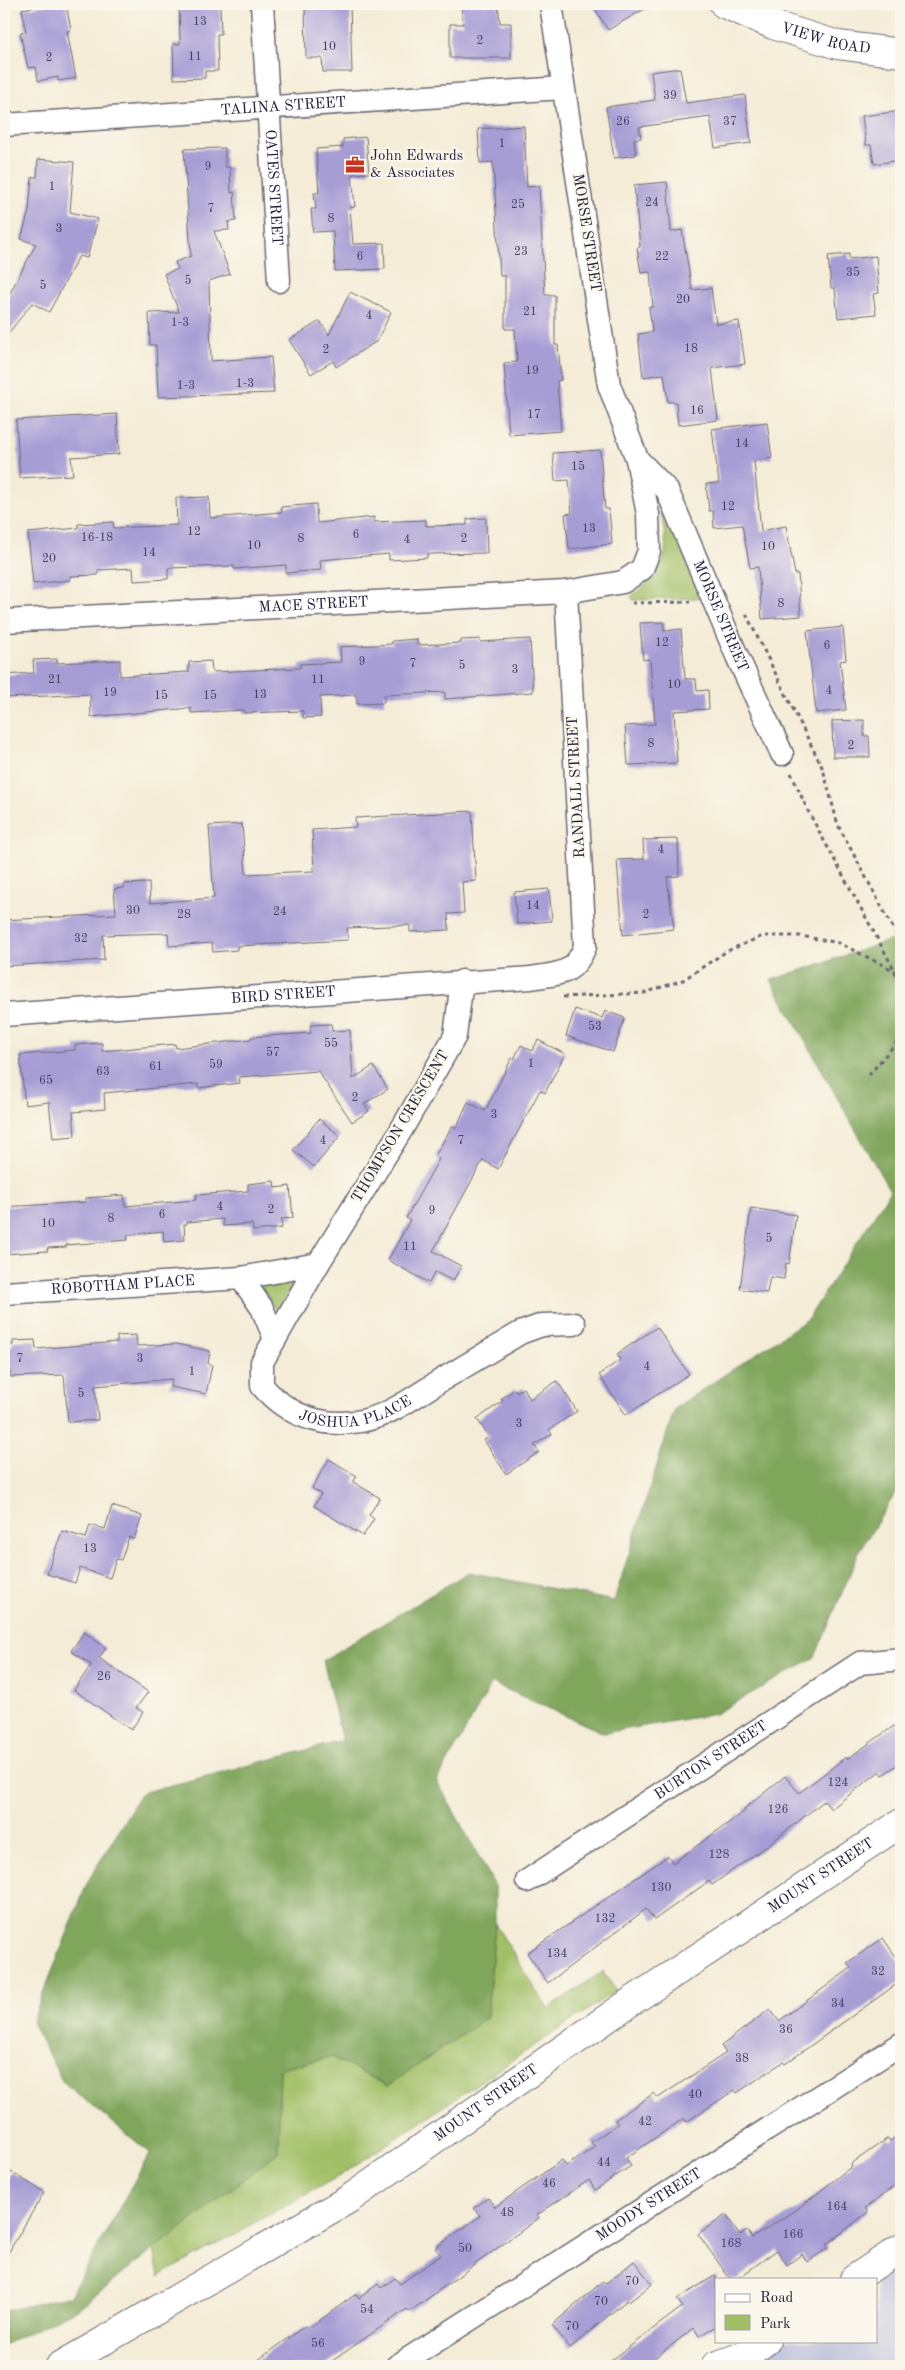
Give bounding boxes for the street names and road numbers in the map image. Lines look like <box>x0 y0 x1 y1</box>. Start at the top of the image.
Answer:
street label: VIEW ROAD <box>779 20 871 57</box>
street label: TALINA STREET <box>220 95 347 118</box>
street label: OATES STREET <box>262 129 284 246</box>
street label: MORSE STREET <box>569 173 603 293</box>
street label: MORSE STREET <box>690 558 751 674</box>
street label: MACE STREET <box>258 595 369 615</box>
street label: RANDALL STREET <box>566 715 588 859</box>
street label: BIRD STREET <box>230 984 336 1007</box>
street label: THOMPSON CRESCENT <box>350 1048 452 1206</box>
street label: ROBOTHAM PLACE <box>50 1273 195 1298</box>
street label: JOSHUA PLACE <box>296 1393 414 1431</box>
street label: BURTON STREET <box>652 1718 770 1803</box>
street label: MOUNT STREET <box>766 1836 877 1916</box>
street label: MOUNT STREET <box>431 2062 541 2145</box>
street label: MOODY STREET <box>594 2166 704 2244</box>

